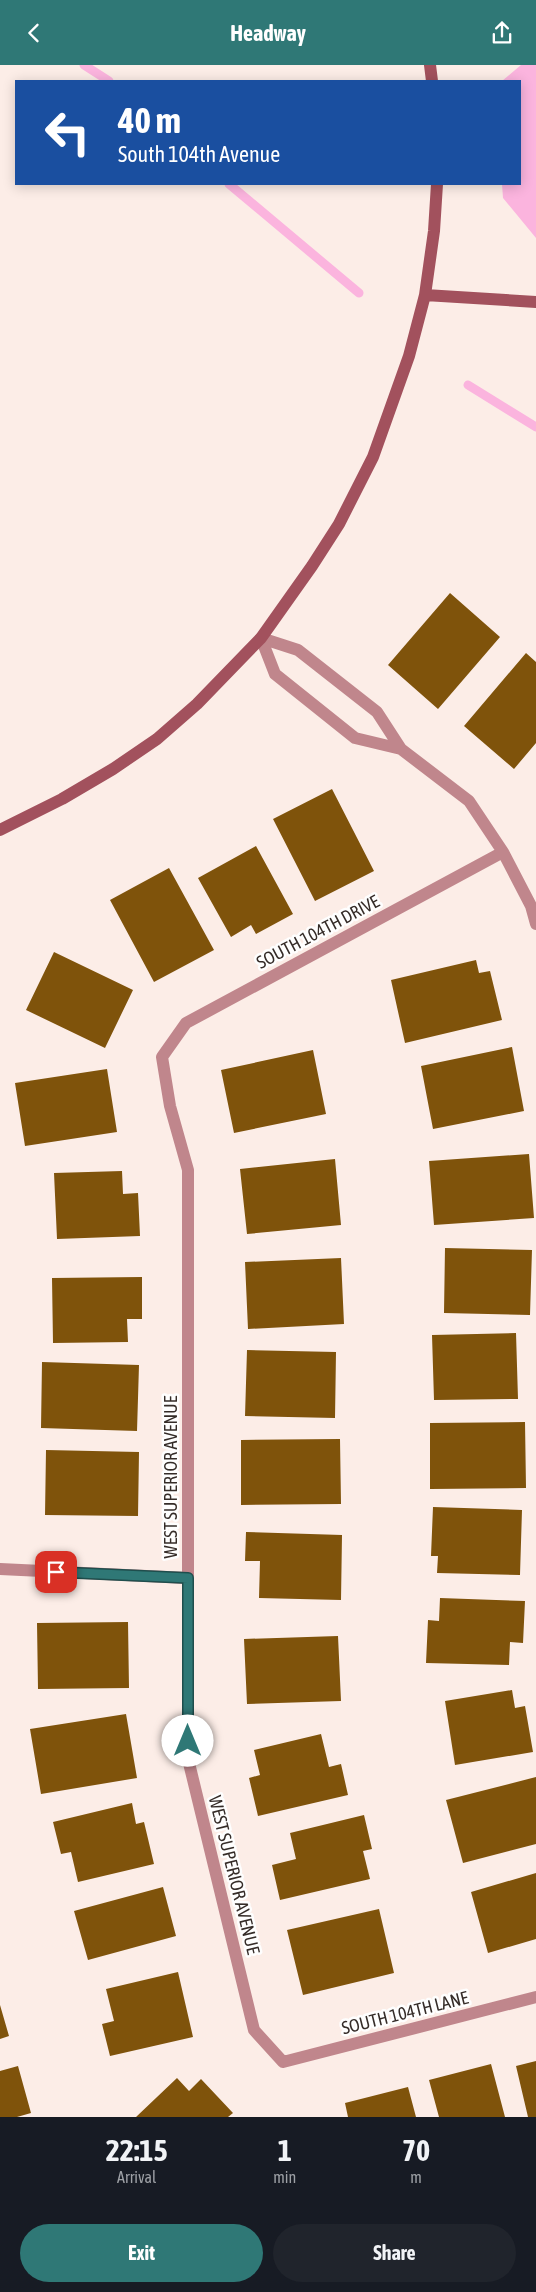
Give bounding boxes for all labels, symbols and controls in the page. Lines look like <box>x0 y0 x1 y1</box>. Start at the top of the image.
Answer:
icon: back <box>20 19 48 47</box>
icon: share <box>488 19 516 47</box>
text: Headway <box>230 20 306 46</box>
icon: left <box>35 100 100 165</box>
text: 40 m <box>118 100 181 140</box>
text: South 104th Avenue <box>118 141 280 167</box>
street label: SOUTH 104TH DRIVE <box>253 890 383 973</box>
street label: WEST SUPERIOR AVENUE <box>160 1395 181 1558</box>
pin <box>35 1551 77 1593</box>
icon: arrive <box>42 1558 70 1586</box>
position arrow <box>161 1714 213 1766</box>
street label: WEST SUPERIOR AVENUE <box>205 1793 264 1957</box>
street label: SOUTH 104TH LANE <box>339 1987 471 2038</box>
text: 22:15 <box>106 2133 168 2167</box>
text: 1 <box>278 2133 292 2167</box>
text: 70 <box>402 2133 430 2167</box>
text: Arrival <box>117 2168 156 2186</box>
text: min <box>273 2168 296 2186</box>
text: m <box>410 2168 422 2186</box>
button: Exit <box>20 2224 263 2282</box>
button: Share <box>273 2224 516 2282</box>

